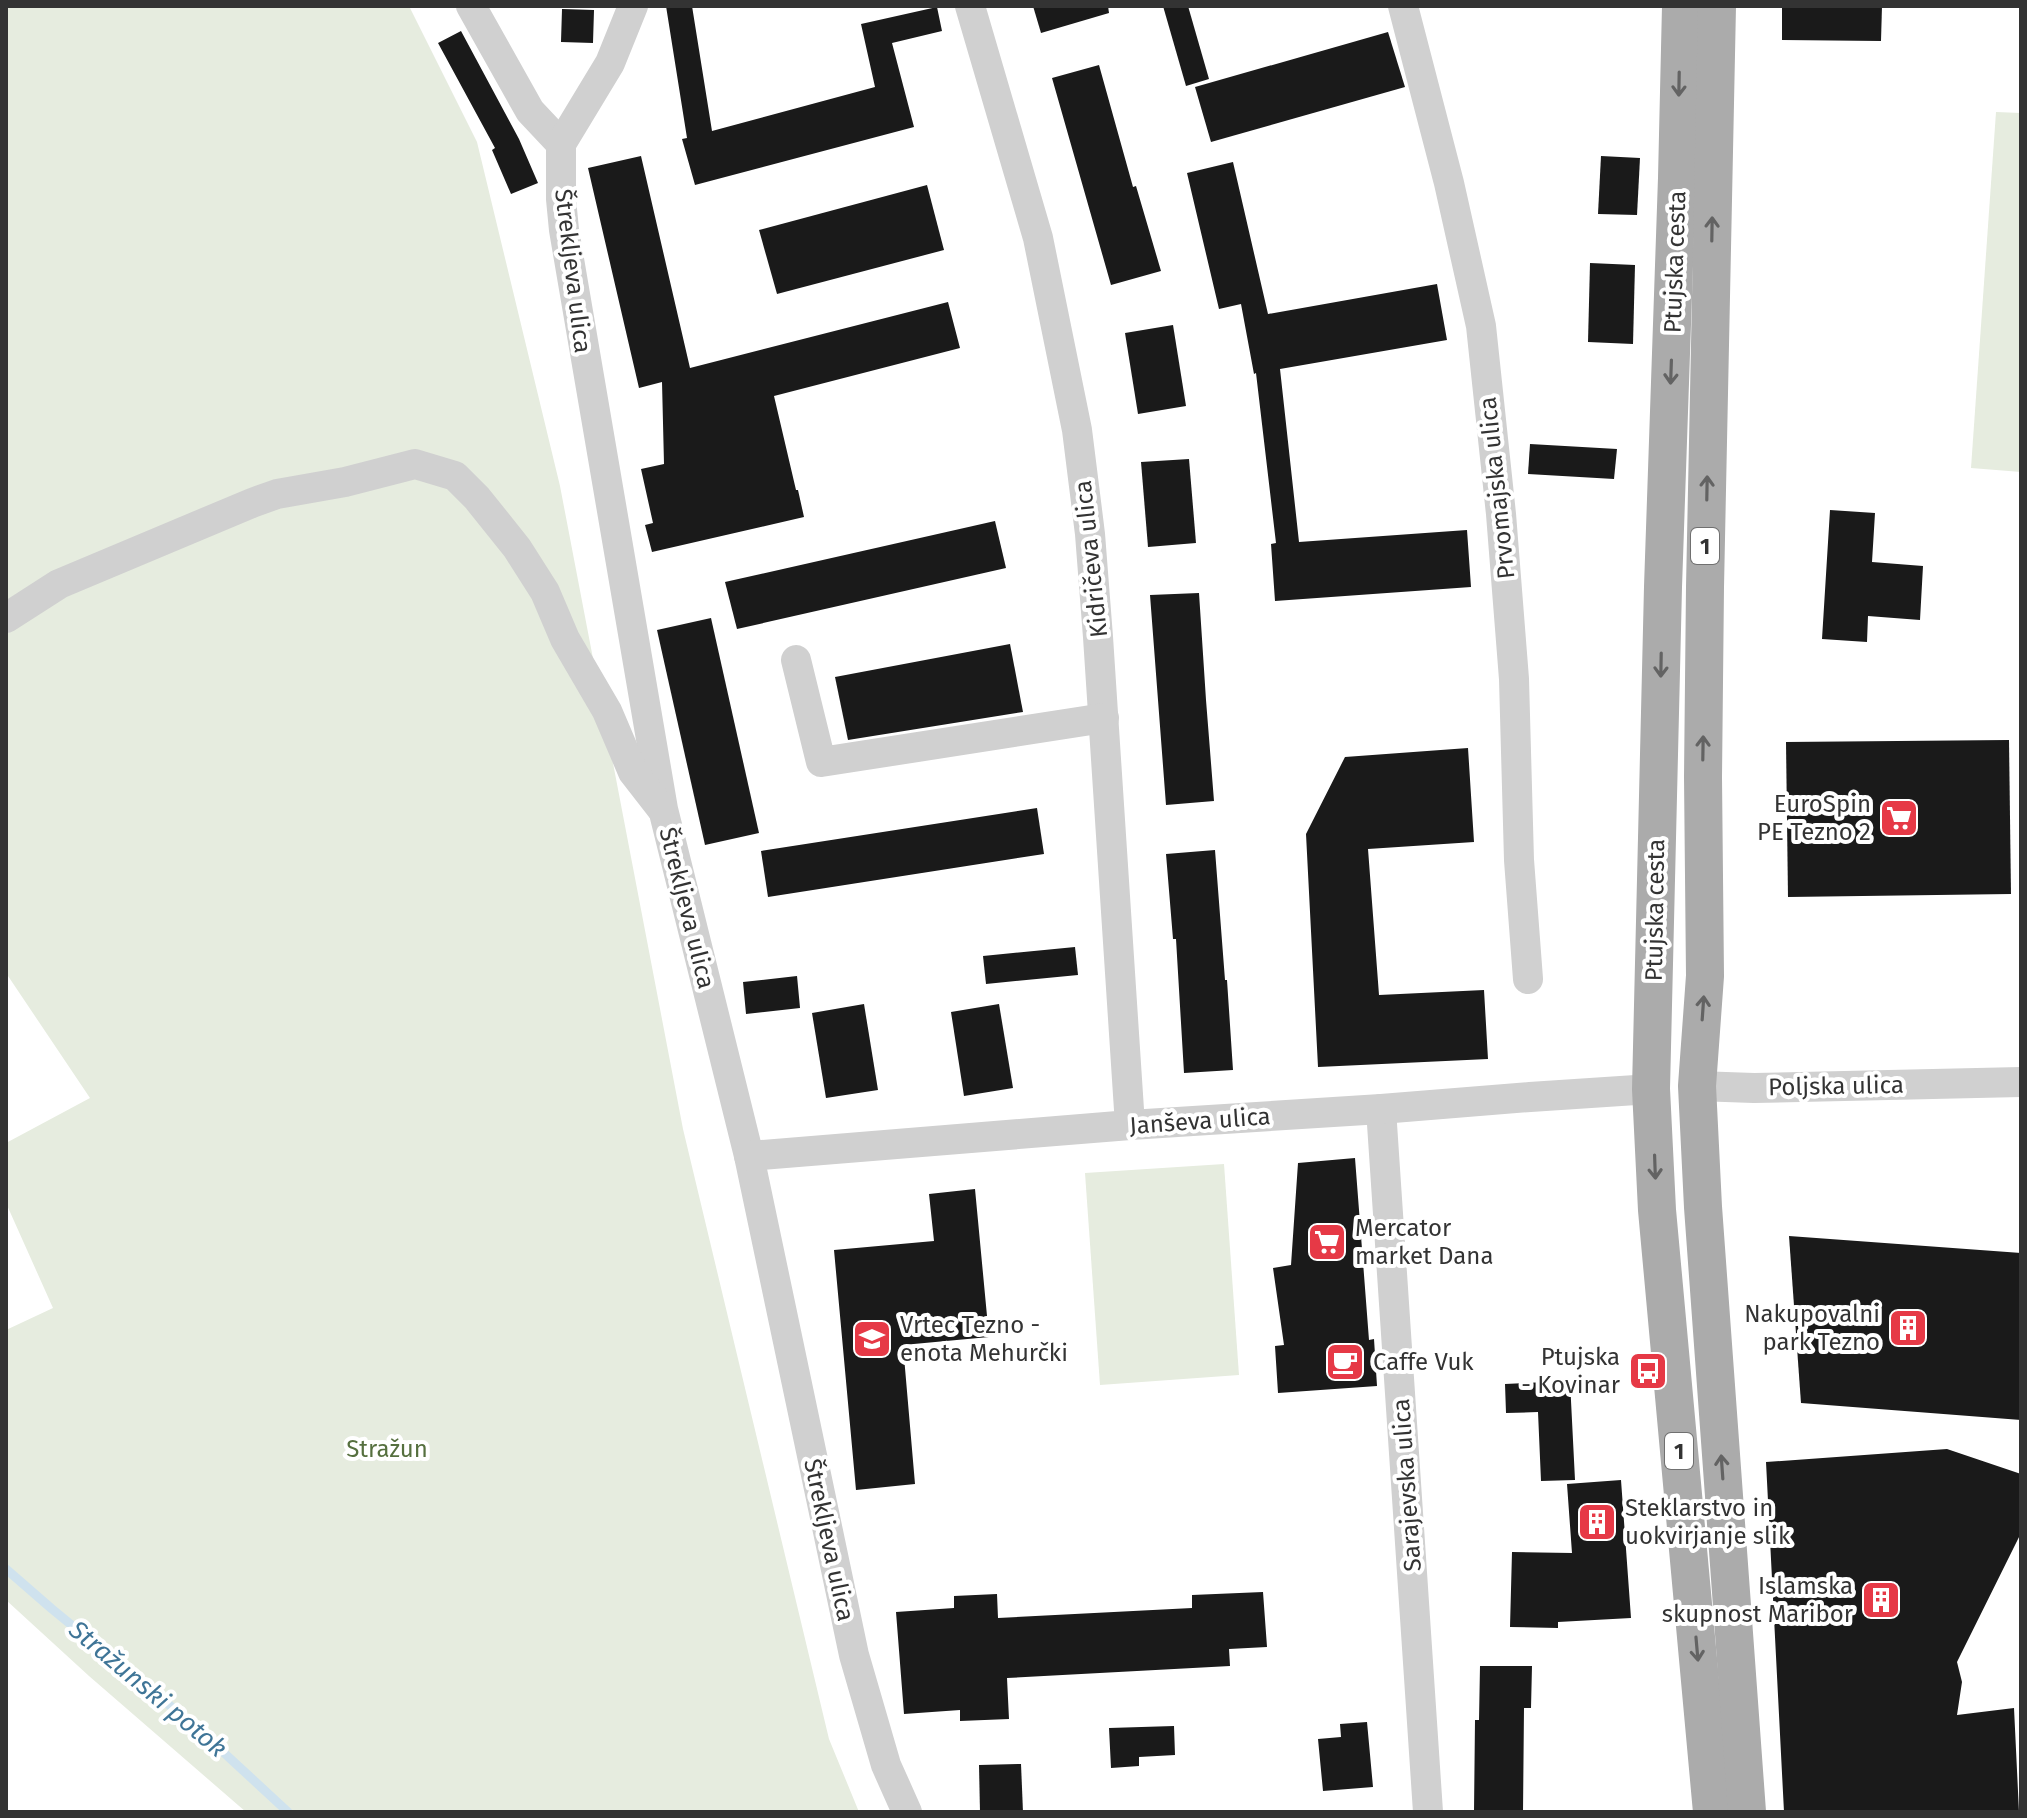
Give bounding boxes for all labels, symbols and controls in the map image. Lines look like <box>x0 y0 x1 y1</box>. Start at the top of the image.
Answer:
one-way arrow <box>1671 70 1687 97</box>
street label: Štrekljeva ulica <box>549 187 598 355</box>
street label: Ptujska cesta <box>1659 190 1691 334</box>
one-way arrow <box>1704 216 1720 243</box>
one-way arrow <box>1663 358 1678 385</box>
street label: Prvomajska ulica <box>1474 395 1520 581</box>
one-way arrow <box>1699 475 1714 502</box>
street label: Kidričeva ulica <box>1069 479 1113 639</box>
road number: 1 <box>1691 528 1719 564</box>
one-way arrow <box>1654 651 1669 678</box>
one-way arrow <box>1695 735 1711 762</box>
place label: EuroSpin PE Tezno 2 <box>1757 790 1871 846</box>
supermarket icon: EuroSpin PE Tezno 2 <box>1878 797 1920 839</box>
street label: Štrekljeva ulica <box>653 824 722 992</box>
street label: Ptujska cesta <box>1640 838 1670 982</box>
one-way arrow <box>1696 995 1711 1022</box>
street label: Poljska ulica <box>1768 1071 1904 1101</box>
street label: Janševa ulica <box>1128 1102 1272 1140</box>
one-way arrow <box>1647 1153 1662 1180</box>
place label: Mercator market Dana <box>1355 1214 1493 1270</box>
supermarket icon: Mercator market Dana <box>1306 1221 1348 1263</box>
place label: Nakupovalni park Tezno <box>1744 1300 1880 1356</box>
building icon: Nakupovalni park Tezno <box>1887 1307 1929 1349</box>
place label: Vrtec Tezno - enota Mehurčki <box>900 1311 1068 1367</box>
school or university icon: Vrtec Tezno - enota Mehurčki <box>851 1318 893 1360</box>
cafe icon: Caffe Vuk <box>1324 1341 1366 1383</box>
place label: Ptujska - Kovinar <box>1521 1343 1621 1399</box>
place label: Caffe Vuk <box>1373 1348 1474 1376</box>
bus stop icon: Ptujska - Kovinar <box>1627 1350 1669 1392</box>
street label: Sarajevska ulica <box>1387 1398 1427 1572</box>
road number: 1 <box>1665 1433 1693 1469</box>
park label: Stražun <box>346 1435 428 1463</box>
one-way arrow <box>1714 1455 1729 1481</box>
street label: Štrekljeva ulica <box>798 1456 861 1624</box>
place label: Steklarstvo in uokvirjanje slik <box>1625 1494 1791 1550</box>
building icon: Steklarstvo in uokvirjanje slik <box>1576 1501 1618 1543</box>
place label: Islamska skupnost Maribor <box>1662 1572 1854 1628</box>
building icon: Islamska skupnost Maribor <box>1860 1579 1902 1621</box>
water label: Stražunski potok <box>62 1613 233 1764</box>
one-way arrow <box>1690 1635 1705 1662</box>

